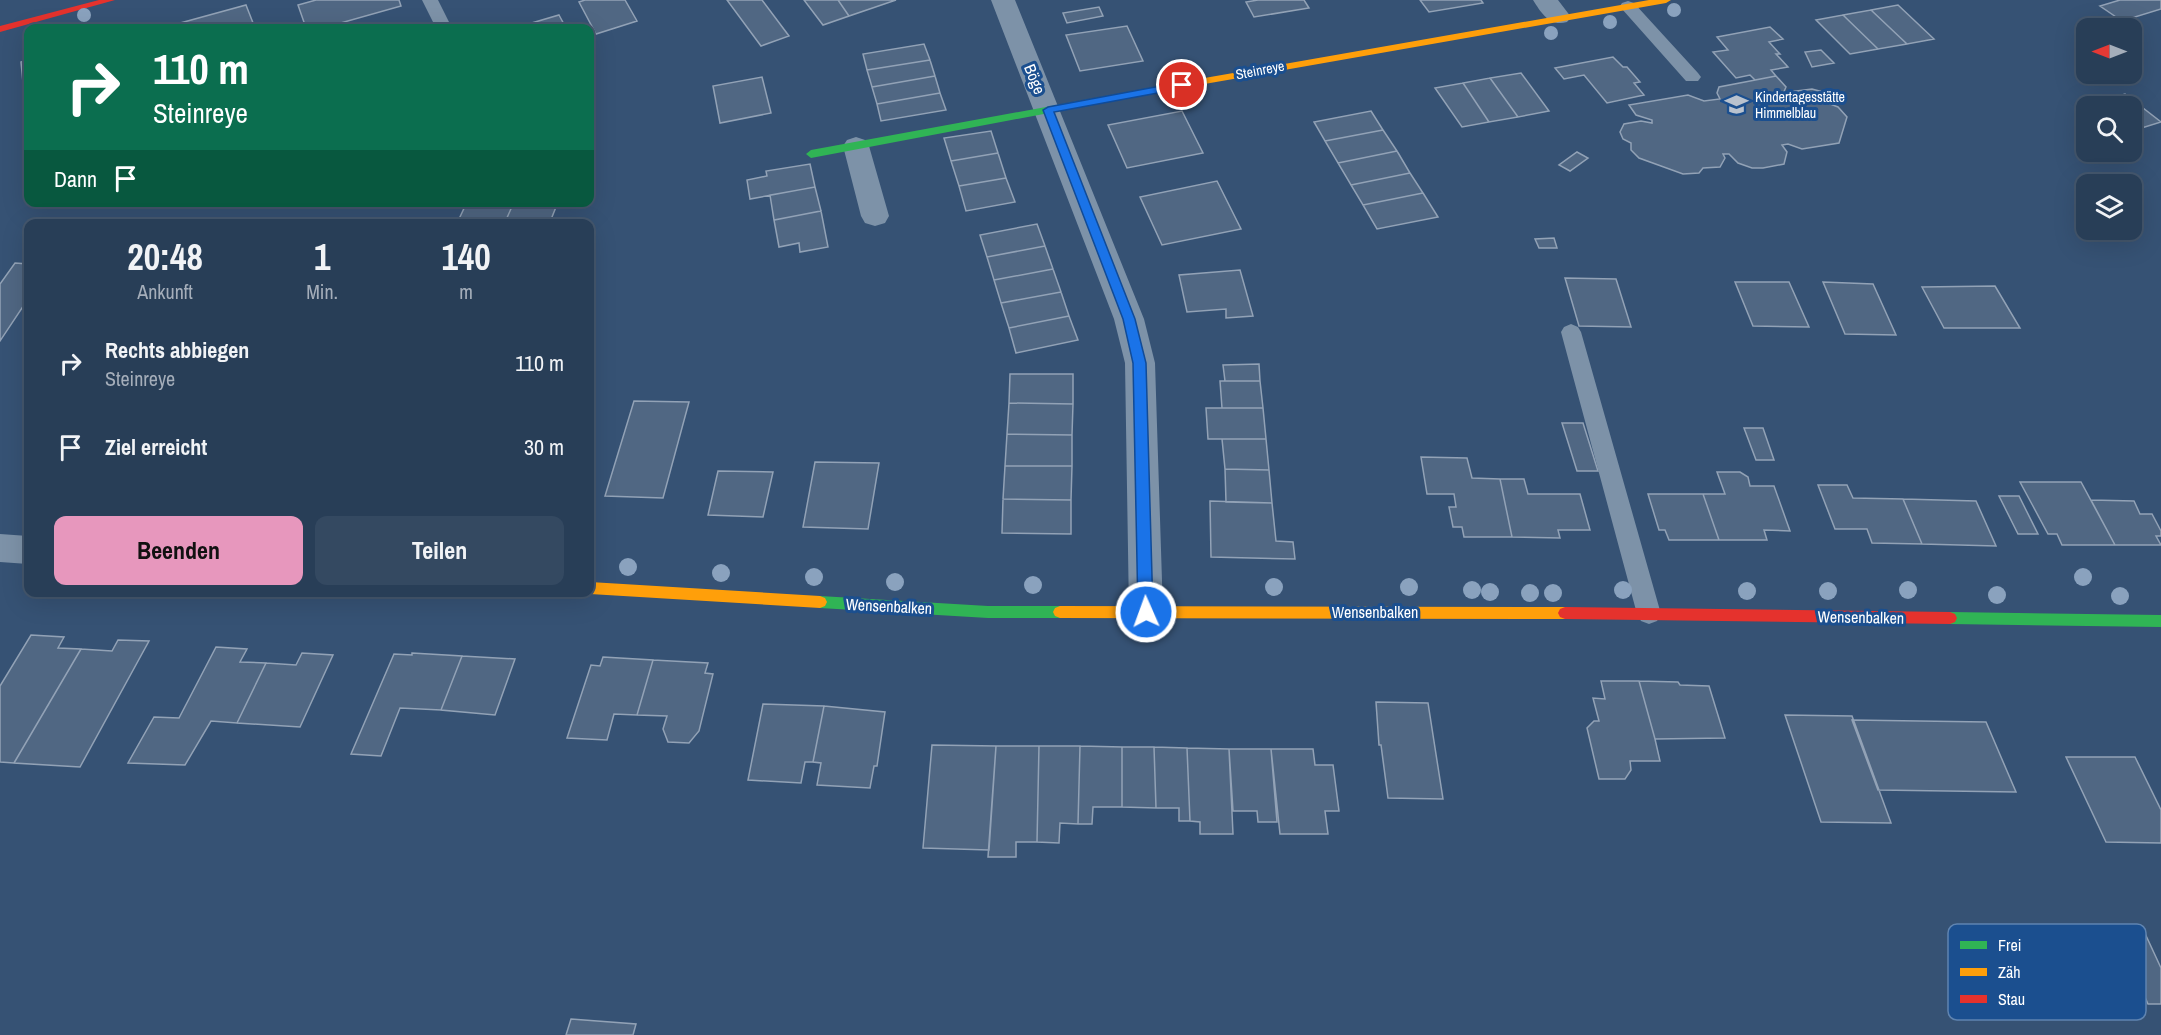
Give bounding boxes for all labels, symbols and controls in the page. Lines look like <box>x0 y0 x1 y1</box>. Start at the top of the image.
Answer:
north arrow <box>2076 18 2142 84</box>
map controls <box>2076 18 2142 240</box>
text: 110 m <box>153 41 249 97</box>
icon: right <box>54 48 132 126</box>
street label: Steinreye <box>1234 56 1286 84</box>
pin <box>1156 59 1207 110</box>
street label: Böge <box>1019 61 1051 97</box>
icon: arrive <box>1165 68 1198 101</box>
place label: Kindertagesstätte Himmelblau <box>1755 88 1845 122</box>
school or university icon: Kindertagesstätte Himmelblau <box>1724 92 1750 118</box>
text: Steinreye <box>153 95 248 131</box>
button: search <box>2076 96 2142 162</box>
icon: arrive <box>109 162 142 195</box>
text: Dann <box>54 164 97 194</box>
button: layers <box>2076 174 2142 240</box>
text: 20:48 <box>127 233 203 281</box>
text: 1 <box>314 233 330 281</box>
text: 140 <box>441 233 491 281</box>
text: Ankunft <box>137 278 193 305</box>
text: Min. <box>306 278 338 305</box>
text: m <box>459 278 473 305</box>
text: Rechts abbiegen <box>105 335 249 365</box>
icon: right <box>54 347 87 380</box>
text: 110 m <box>515 348 564 378</box>
text: Steinreye <box>105 365 175 392</box>
icon: arrive <box>54 431 87 464</box>
text: Ziel erreicht <box>105 432 207 462</box>
text: 30 m <box>524 432 564 462</box>
button: Beenden <box>54 516 303 585</box>
button: Teilen <box>315 516 564 585</box>
position arrow <box>1114 580 1178 644</box>
street label: Wensenbalken <box>845 593 933 619</box>
street label: Wensenbalken <box>1332 601 1418 623</box>
street label: Wensenbalken <box>1818 605 1904 629</box>
legend <box>1948 924 2146 1020</box>
text: Frei <box>1998 934 2021 956</box>
text: Zäh <box>1998 961 2021 983</box>
text: Stau <box>1998 988 2025 1010</box>

